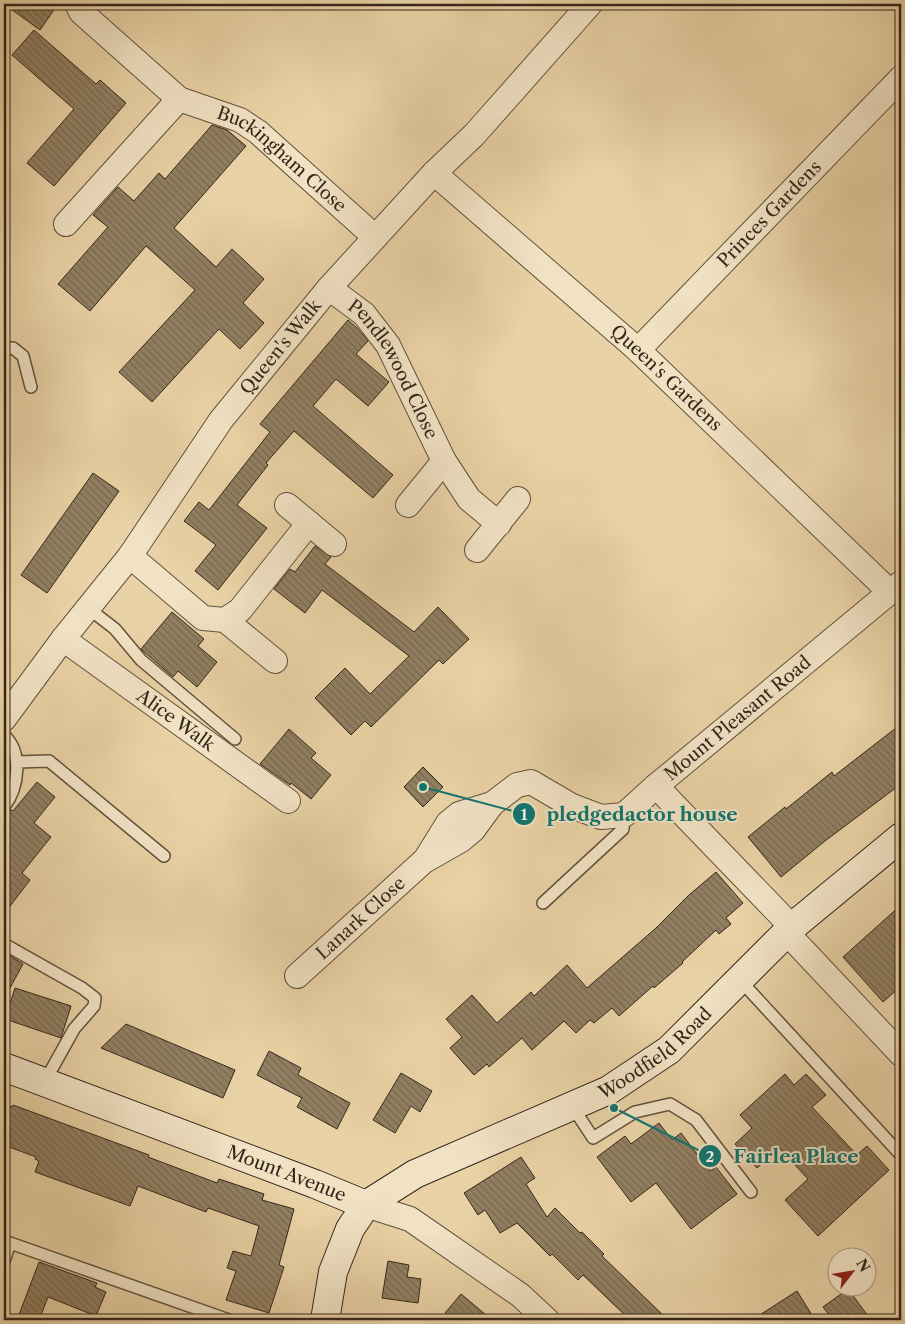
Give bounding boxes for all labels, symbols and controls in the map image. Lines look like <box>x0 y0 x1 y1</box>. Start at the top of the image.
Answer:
street label: Buckingham Close <box>214 102 351 217</box>
street label: Princes Gardens <box>713 156 826 272</box>
street label: Queen's Walk <box>235 294 327 399</box>
street label: Pendlewood Close <box>344 295 443 442</box>
street label: Queen's Gardens <box>606 320 727 436</box>
street label: Mount Pleasant Road <box>660 651 815 785</box>
street label: Alice Walk <box>132 684 221 757</box>
callout: pledgedactor house <box>512 797 748 831</box>
text: pledgedactor house <box>546 803 738 826</box>
text: 1 <box>521 805 528 824</box>
street label: Lanark Close <box>312 872 410 964</box>
street label: Woodfield Road <box>594 1003 716 1105</box>
callout: Fairlea Place <box>698 1139 868 1173</box>
street label: Mount Avenue <box>224 1141 349 1207</box>
text: Fairlea Place <box>733 1145 859 1168</box>
text: 2 <box>706 1147 715 1166</box>
north arrow <box>828 1246 878 1296</box>
text: N <box>852 1255 874 1275</box>

